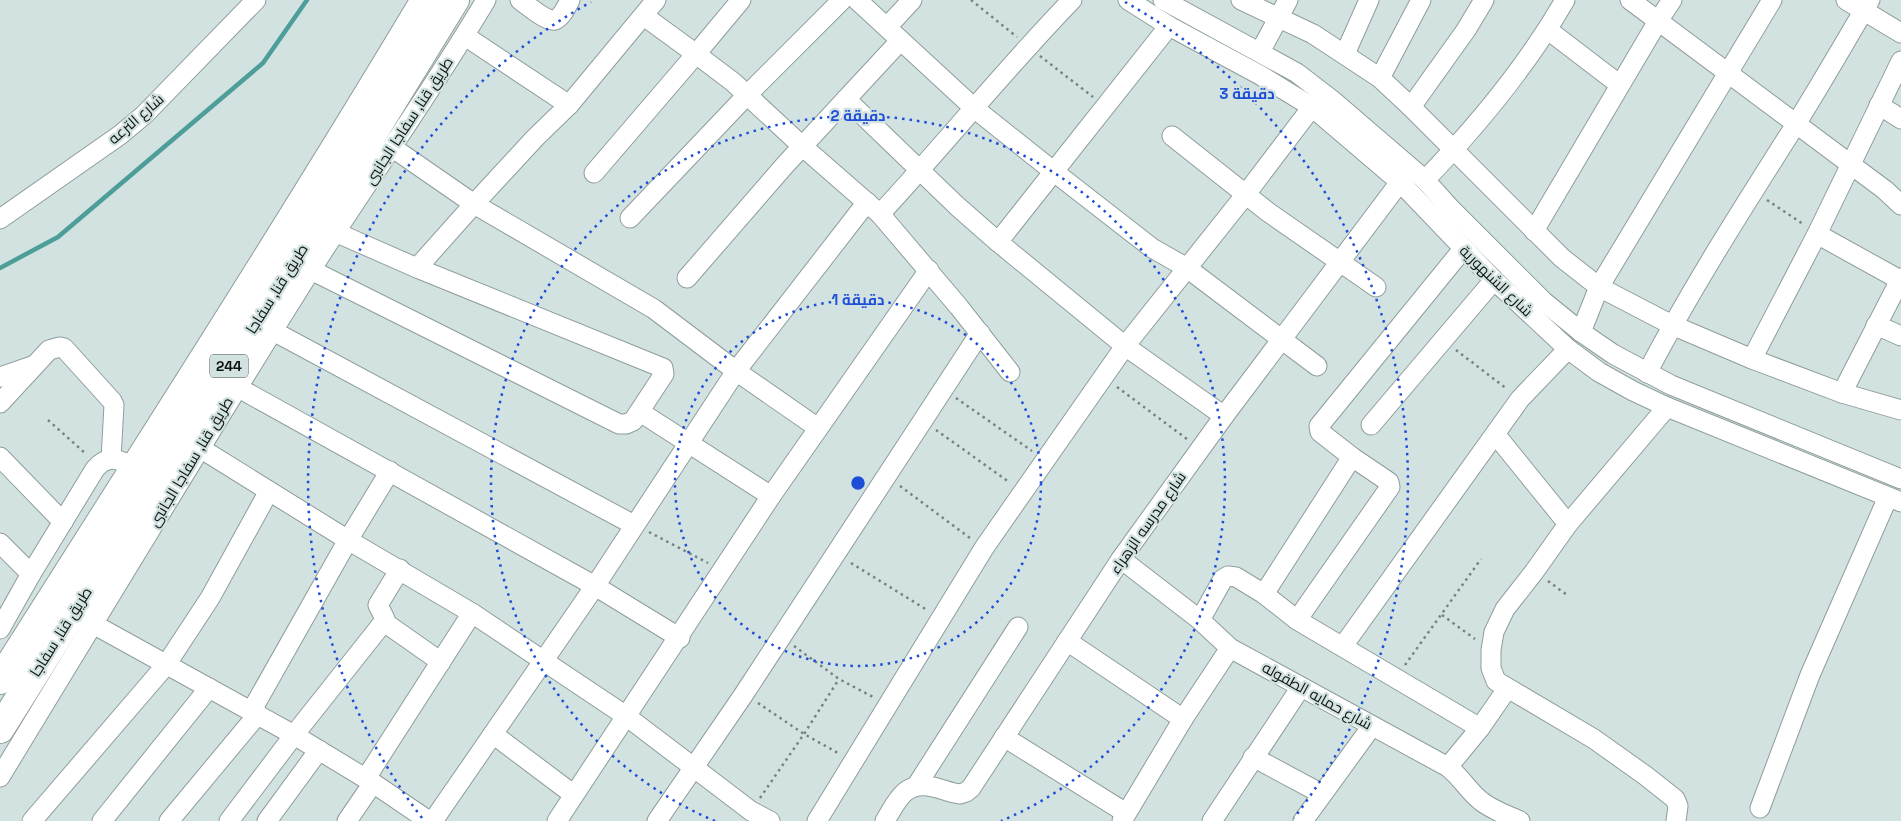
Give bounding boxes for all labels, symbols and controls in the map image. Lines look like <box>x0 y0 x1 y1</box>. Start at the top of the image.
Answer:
street label: طريق قنا, سفاجا الجانبى <box>360 53 458 189</box>
text: 3 دقيقة <box>1219 84 1275 103</box>
street label: شارع الترعه <box>104 89 169 149</box>
text: 2 دقيقة <box>830 106 886 125</box>
street label: طريق قنا, سفاجا <box>241 240 313 338</box>
street label: شارع الشنهورية <box>1454 241 1537 322</box>
text: 1 دقيقة <box>832 290 885 309</box>
road number: 244 <box>210 354 248 378</box>
street label: طريق قنا, سفاجا الجانبى <box>144 393 238 531</box>
street label: شارع مدرسه الزهراء <box>1105 468 1192 579</box>
centre of rings <box>849 474 867 492</box>
street label: طريق قنا, سفاجا <box>25 583 97 681</box>
street label: شارع حمايه الطفوله <box>1258 657 1376 735</box>

